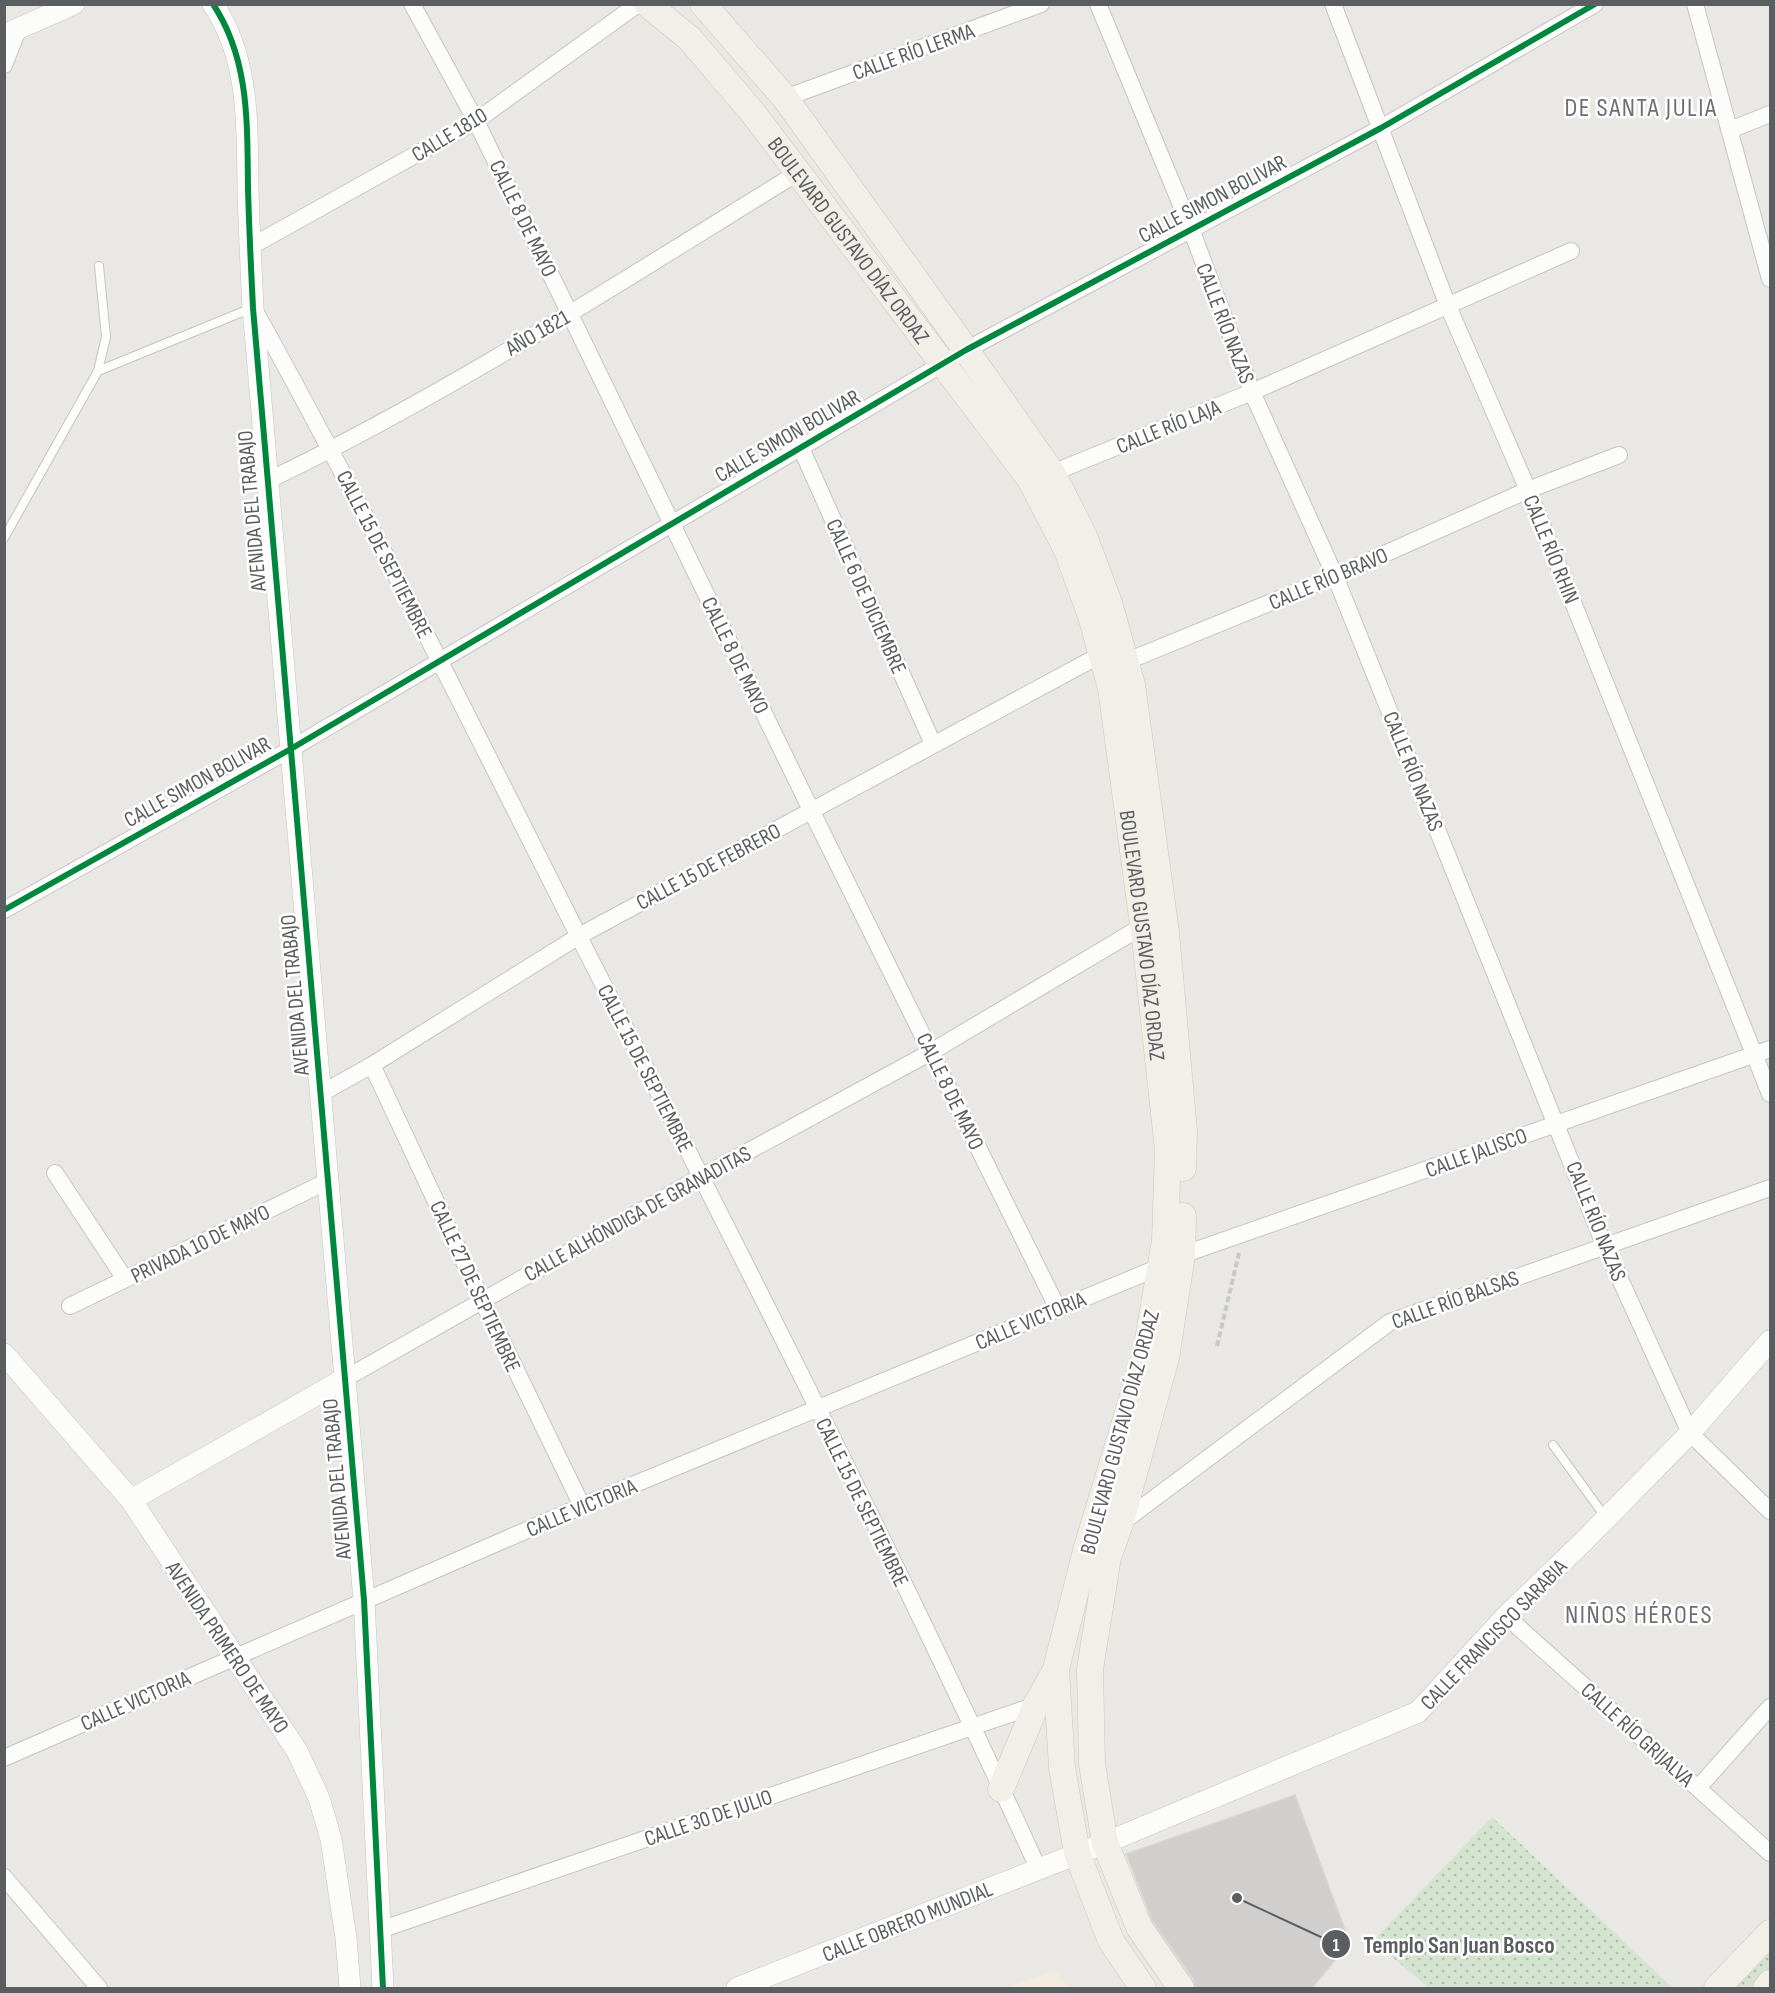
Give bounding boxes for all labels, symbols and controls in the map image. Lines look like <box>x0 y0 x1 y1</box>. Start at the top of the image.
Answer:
street label: CALLE RÍO LERMA <box>849 18 979 87</box>
district label: DE SANTA JULIA <box>1564 93 1718 124</box>
street label: CALLE 1810 <box>407 102 493 168</box>
street label: BOULEVARD GUSTAVO DÍAZ ORDAZ <box>761 132 935 350</box>
street label: CALLE SIMON BOLIVAR <box>1134 149 1291 250</box>
street label: CALLE 8 DE MAYO <box>483 156 563 281</box>
street label: CALLE RÍO NAZAS <box>1189 260 1260 388</box>
street label: AÑO 1821 <box>500 304 575 363</box>
street label: CALLE SIMON BOLIVAR <box>710 384 865 489</box>
street label: CALLE RÍO LAJA <box>1113 394 1225 460</box>
street label: AVENIDA DEL TRABAJO <box>232 429 273 593</box>
street label: CALLE 15 DE SEPTIEMBRE <box>330 466 438 643</box>
street label: CALLE RÍO RHIN <box>1517 491 1585 608</box>
street label: CALLE 6 DE DICIEMBRE <box>819 515 912 678</box>
street label: CALLE RÍO BRAVO <box>1265 542 1392 617</box>
street label: CALLE 8 DE MAYO <box>695 593 775 718</box>
street label: CALLE RÍO NAZAS <box>1376 708 1449 835</box>
street label: CALLE SIMON BOLIVAR <box>120 731 276 834</box>
street label: BOULEVARD GUSTAVO DÍAZ ORDAZ <box>1113 809 1170 1062</box>
street label: CALLE 15 DE FEBRERO <box>632 818 786 917</box>
street label: AVENIDA DEL TRABAJO <box>275 913 316 1077</box>
street label: CALLE 15 DE SEPTIEMBRE <box>591 980 699 1157</box>
street label: CALLE 8 DE MAYO <box>910 1029 990 1154</box>
street label: CALLE JALISCO <box>1422 1123 1531 1184</box>
street label: CALLE ALHÓNDIGA DE GRANADITAS <box>519 1141 756 1288</box>
street label: CALLE RÍO NAZAS <box>1559 1158 1632 1285</box>
street label: CALLE 27 DE SEPTIEMBRE <box>423 1197 526 1377</box>
street label: PRIVADA 10 DE MAYO <box>127 1199 275 1290</box>
street label: CALLE RÍO BALSAS <box>1388 1265 1523 1336</box>
street label: CALLE VICTORIA <box>971 1286 1090 1357</box>
street label: BOULEVARD GUSTAVO DÍAZ ORDAZ <box>1075 1307 1166 1558</box>
street label: AVENIDA DEL TRABAJO <box>317 1397 358 1561</box>
street label: CALLE 15 DE SEPTIEMBRE <box>809 1414 914 1592</box>
street label: CALLE VICTORIA <box>522 1473 641 1544</box>
street label: CALLE FRANCISCO SARABIA <box>1415 1553 1573 1716</box>
street label: AVENIDA PRIMERO DE MAYO <box>159 1556 294 1739</box>
district label: NIÑOS HÉROES <box>1565 1600 1713 1631</box>
street label: CALLE VICTORIA <box>77 1665 195 1738</box>
street label: CALLE RÍO GRIJALVA <box>1575 1677 1700 1793</box>
street label: CALLE 30 DE JULIO <box>641 1784 776 1853</box>
street label: CALLE OBRERO MUNDIAL <box>819 1876 997 1969</box>
callout: Templo San Juan Bosco <box>1321 1923 1567 1965</box>
text: Templo San Juan Bosco <box>1363 1931 1555 1960</box>
text: 1 <box>1332 1935 1340 1956</box>

